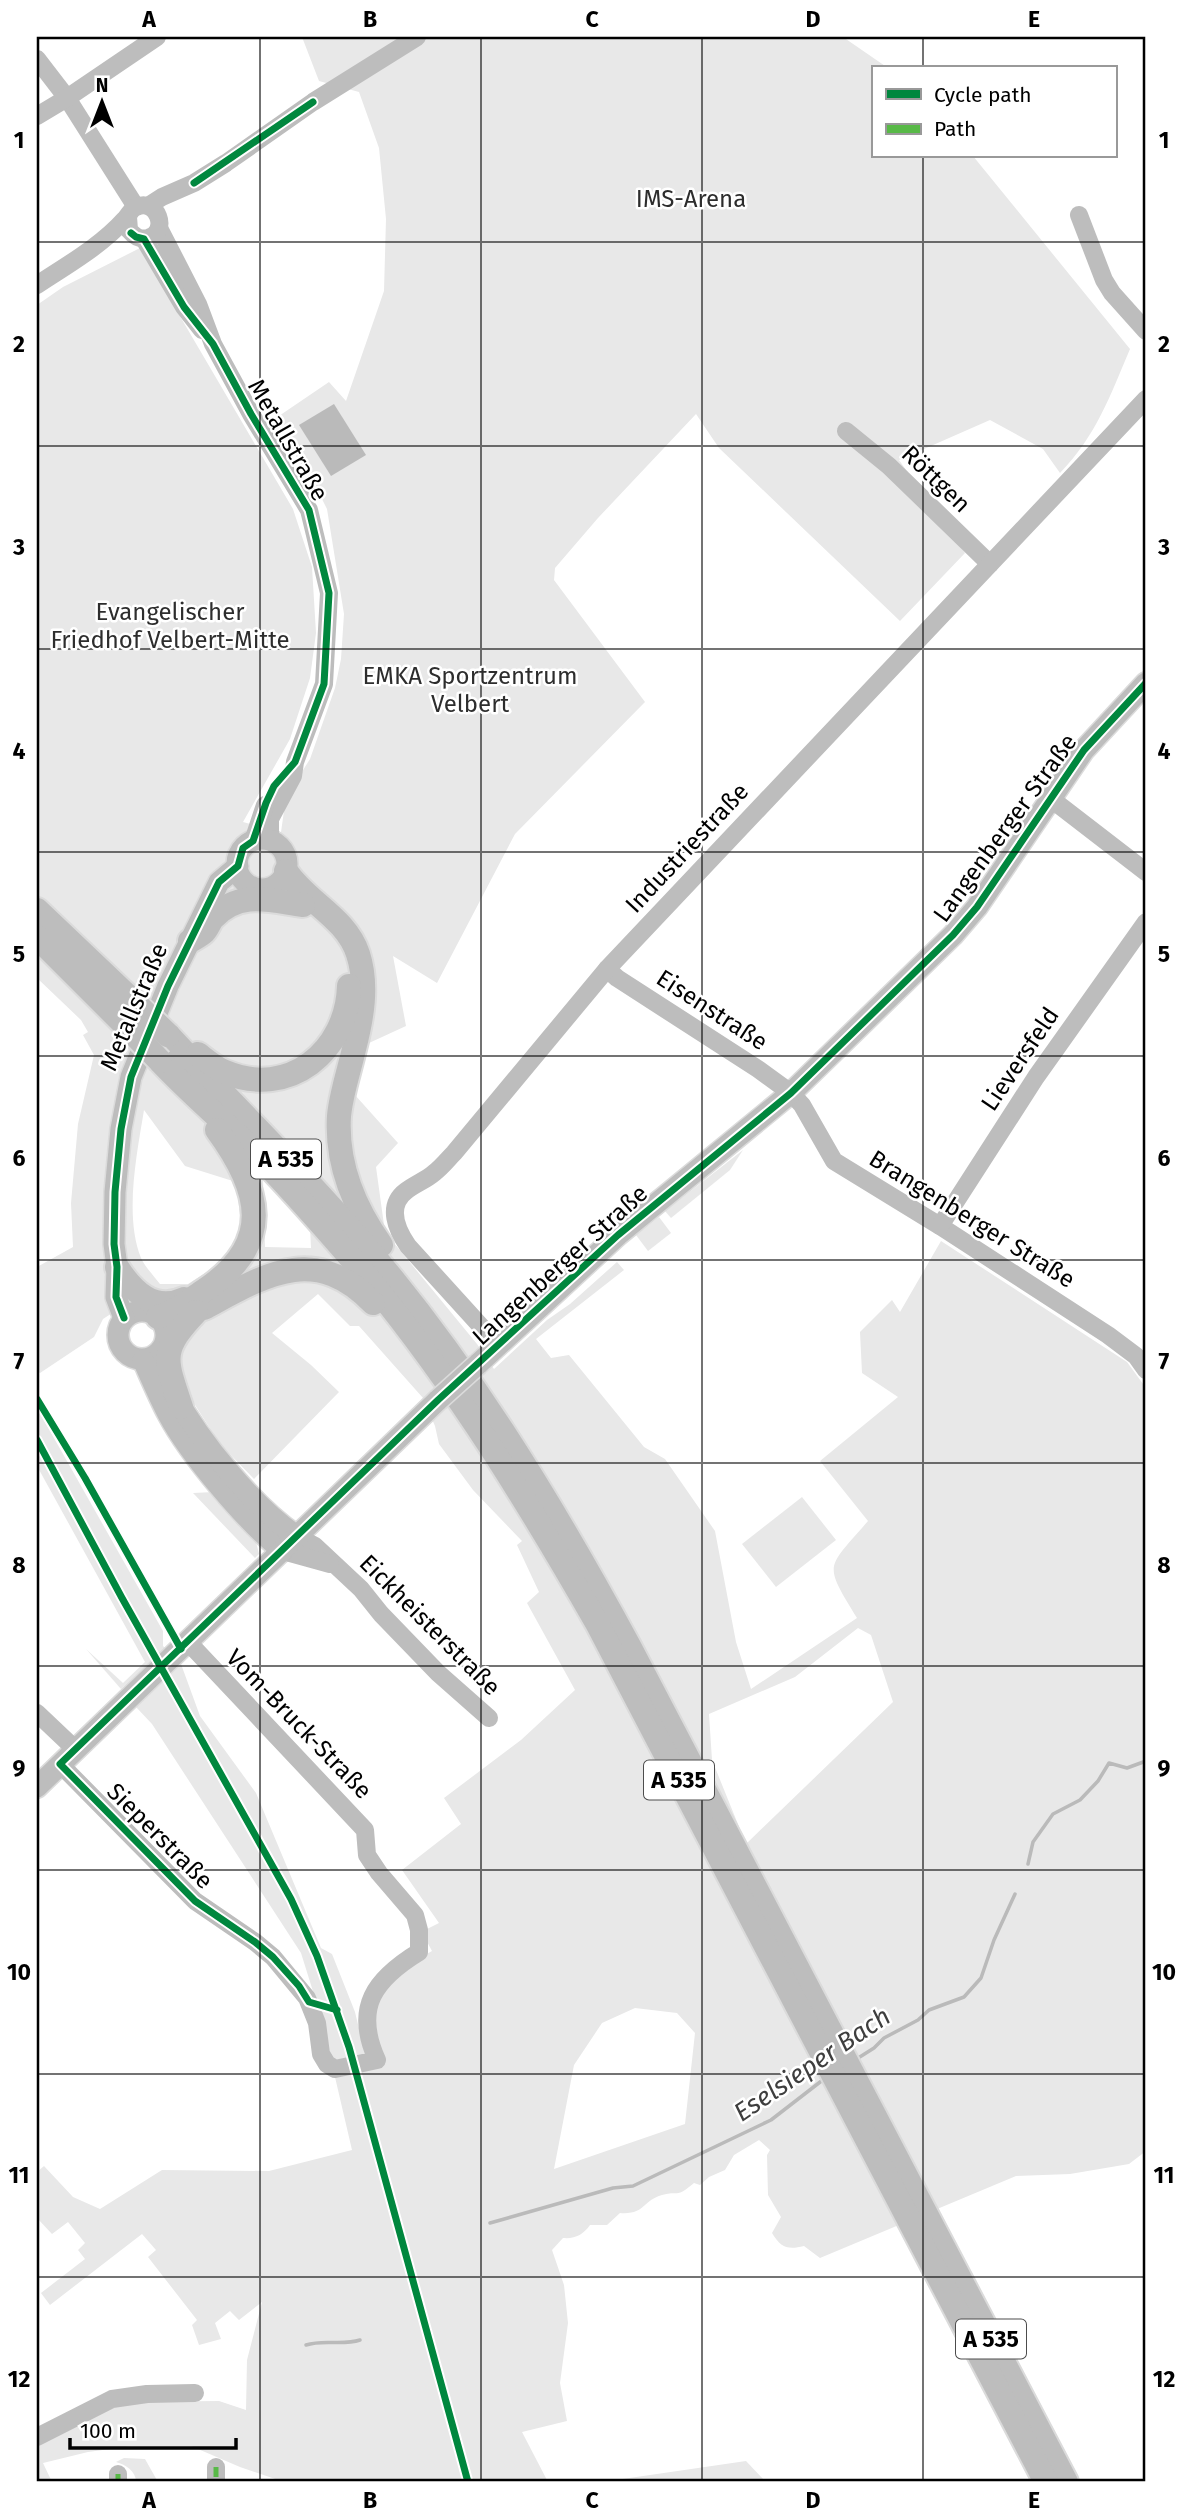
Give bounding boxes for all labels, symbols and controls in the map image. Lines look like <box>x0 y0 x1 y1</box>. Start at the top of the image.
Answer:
text: A <box>141 5 156 33</box>
text: B <box>363 5 377 33</box>
text: C <box>585 5 599 33</box>
text: D <box>806 5 821 33</box>
text: E <box>1028 5 1040 33</box>
north arrow <box>66 66 136 136</box>
legend <box>872 66 1116 158</box>
text: N <box>96 74 108 97</box>
text: Cycle path <box>934 82 1032 108</box>
text: Path <box>934 116 976 142</box>
text: 1 <box>14 126 24 154</box>
text: 1 <box>1159 126 1169 154</box>
park label: IMS-Arena <box>636 185 746 213</box>
text: 2 <box>13 330 25 358</box>
text: 2 <box>1158 330 1170 358</box>
street label: Metallstraße <box>242 374 334 506</box>
street label: Röttgen <box>896 440 976 518</box>
text: 3 <box>12 533 25 561</box>
text: 3 <box>1157 533 1170 561</box>
park label: Evangelischer Friedhof Velbert-Mitte <box>50 598 290 654</box>
park label: EMKA Sportzentrum Velbert <box>363 662 577 718</box>
street label: Langenberger Straße <box>927 728 1083 928</box>
text: 4 <box>13 737 26 765</box>
text: 4 <box>1158 737 1171 765</box>
street label: Industriestraße <box>620 777 754 919</box>
street label: Metallstraße <box>95 939 173 1075</box>
text: 5 <box>13 940 25 968</box>
text: 5 <box>1158 940 1170 968</box>
street label: Eisenstraße <box>651 964 773 1056</box>
street label: Lieversfeld <box>975 1002 1065 1116</box>
road number: A 535 <box>251 1140 321 1178</box>
text: 6 <box>13 1144 26 1172</box>
street label: Brangenberger Straße <box>864 1144 1080 1294</box>
text: 6 <box>1158 1144 1171 1172</box>
street label: Langenberger Straße <box>467 1179 653 1351</box>
text: 7 <box>14 1347 25 1375</box>
text: 7 <box>1159 1347 1170 1375</box>
street label: Eickheisterstraße <box>354 1549 506 1701</box>
text: 8 <box>12 1551 26 1579</box>
text: 8 <box>1157 1551 1171 1579</box>
street label: Vom-Bruck-Straße <box>221 1643 377 1805</box>
text: 9 <box>13 1754 26 1782</box>
text: 9 <box>1158 1754 1171 1782</box>
road number: A 535 <box>644 1760 714 1800</box>
street label: Sieperstraße <box>101 1777 219 1895</box>
text: 10 <box>7 1958 31 1986</box>
text: 10 <box>1152 1958 1176 1986</box>
water label: Eselsieper Bach <box>728 2001 896 2128</box>
text: 11 <box>9 2161 29 2189</box>
text: 11 <box>1154 2161 1174 2189</box>
road number: A 535 <box>956 2320 1026 2358</box>
text: 12 <box>8 2365 30 2393</box>
text: 12 <box>1153 2365 1175 2393</box>
scale bar <box>70 2407 236 2451</box>
text: 100 m <box>80 2418 136 2444</box>
text: A <box>141 2486 156 2514</box>
text: B <box>363 2486 377 2514</box>
text: C <box>585 2486 599 2514</box>
text: D <box>806 2486 821 2514</box>
text: E <box>1028 2486 1040 2514</box>

